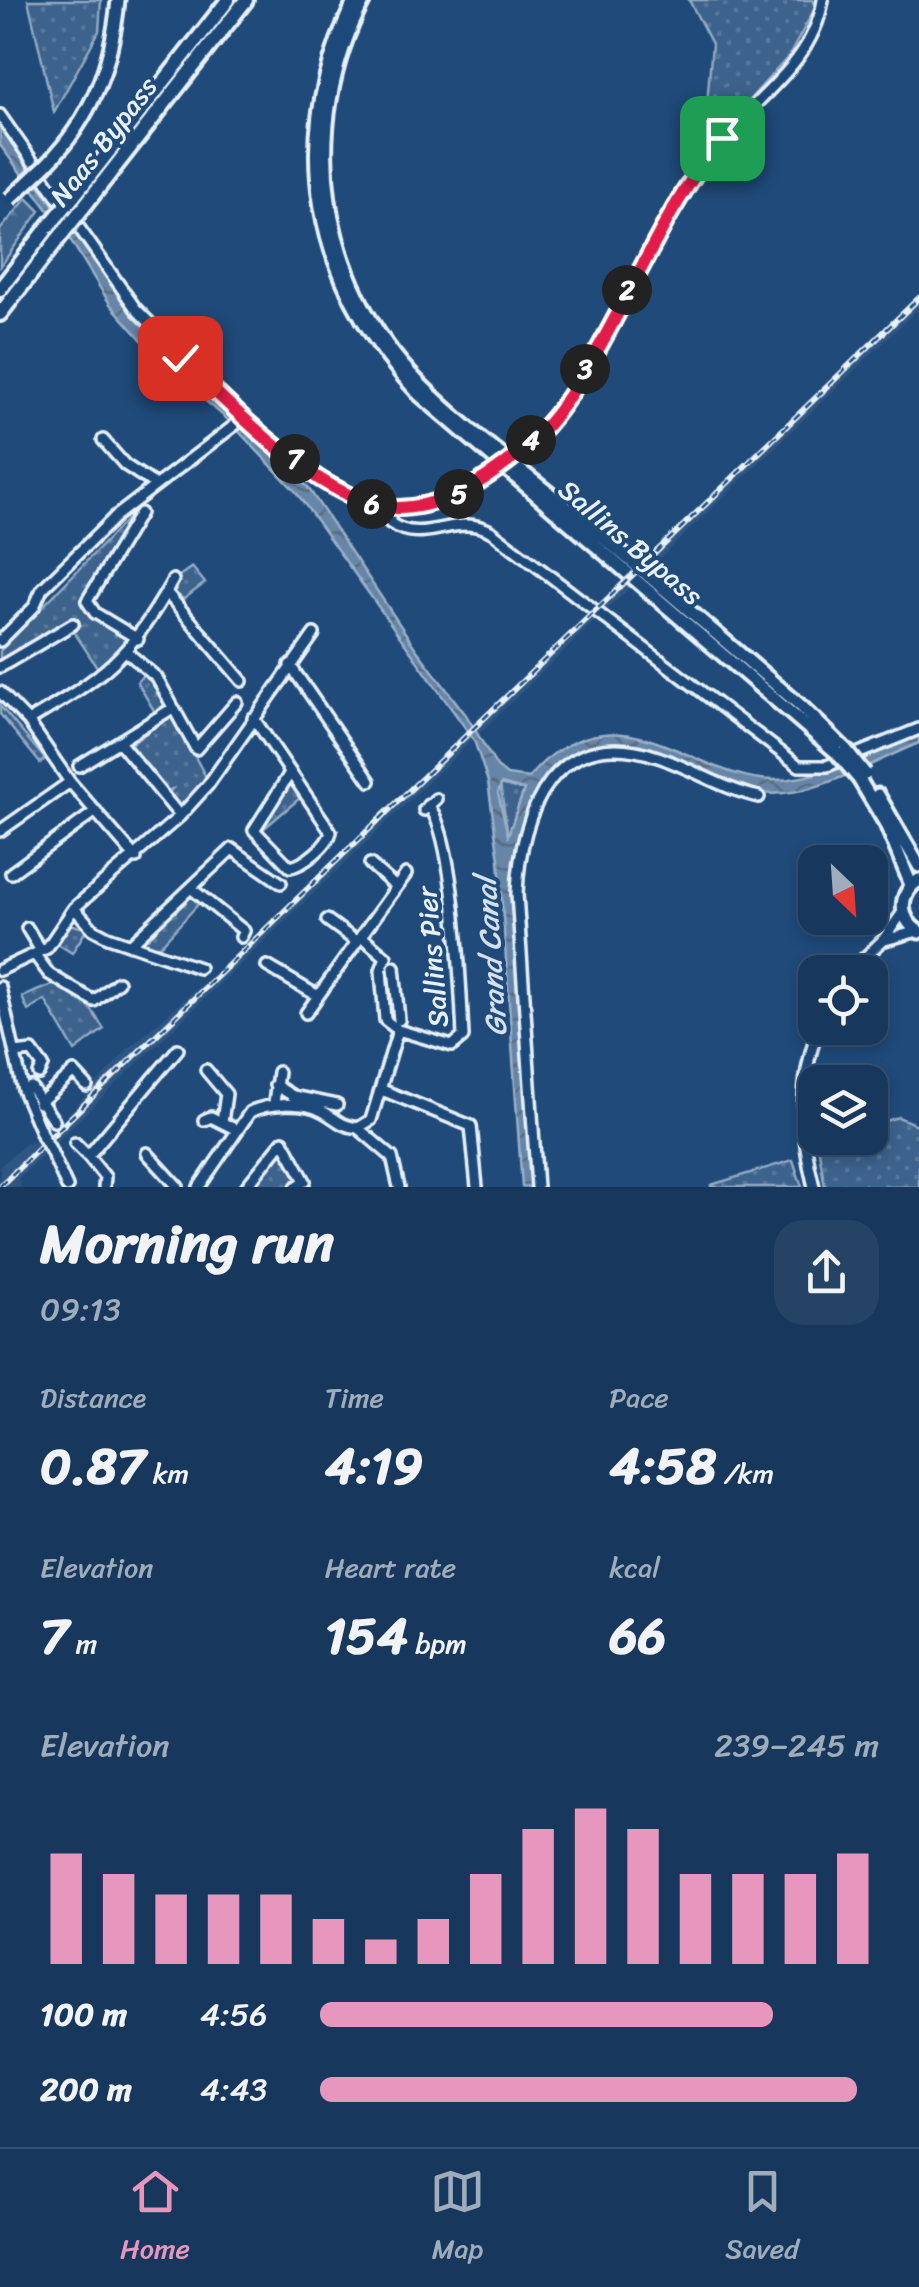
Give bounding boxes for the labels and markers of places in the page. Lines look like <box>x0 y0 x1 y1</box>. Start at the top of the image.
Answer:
pin <box>680 96 765 181</box>
pin: 2 <box>602 265 652 315</box>
pin <box>138 316 223 401</box>
pin: 3 <box>560 344 610 394</box>
pin: 4 <box>506 415 556 465</box>
pin: 7 <box>270 434 320 484</box>
pin: 5 <box>434 469 484 519</box>
pin: 6 <box>347 479 397 529</box>

